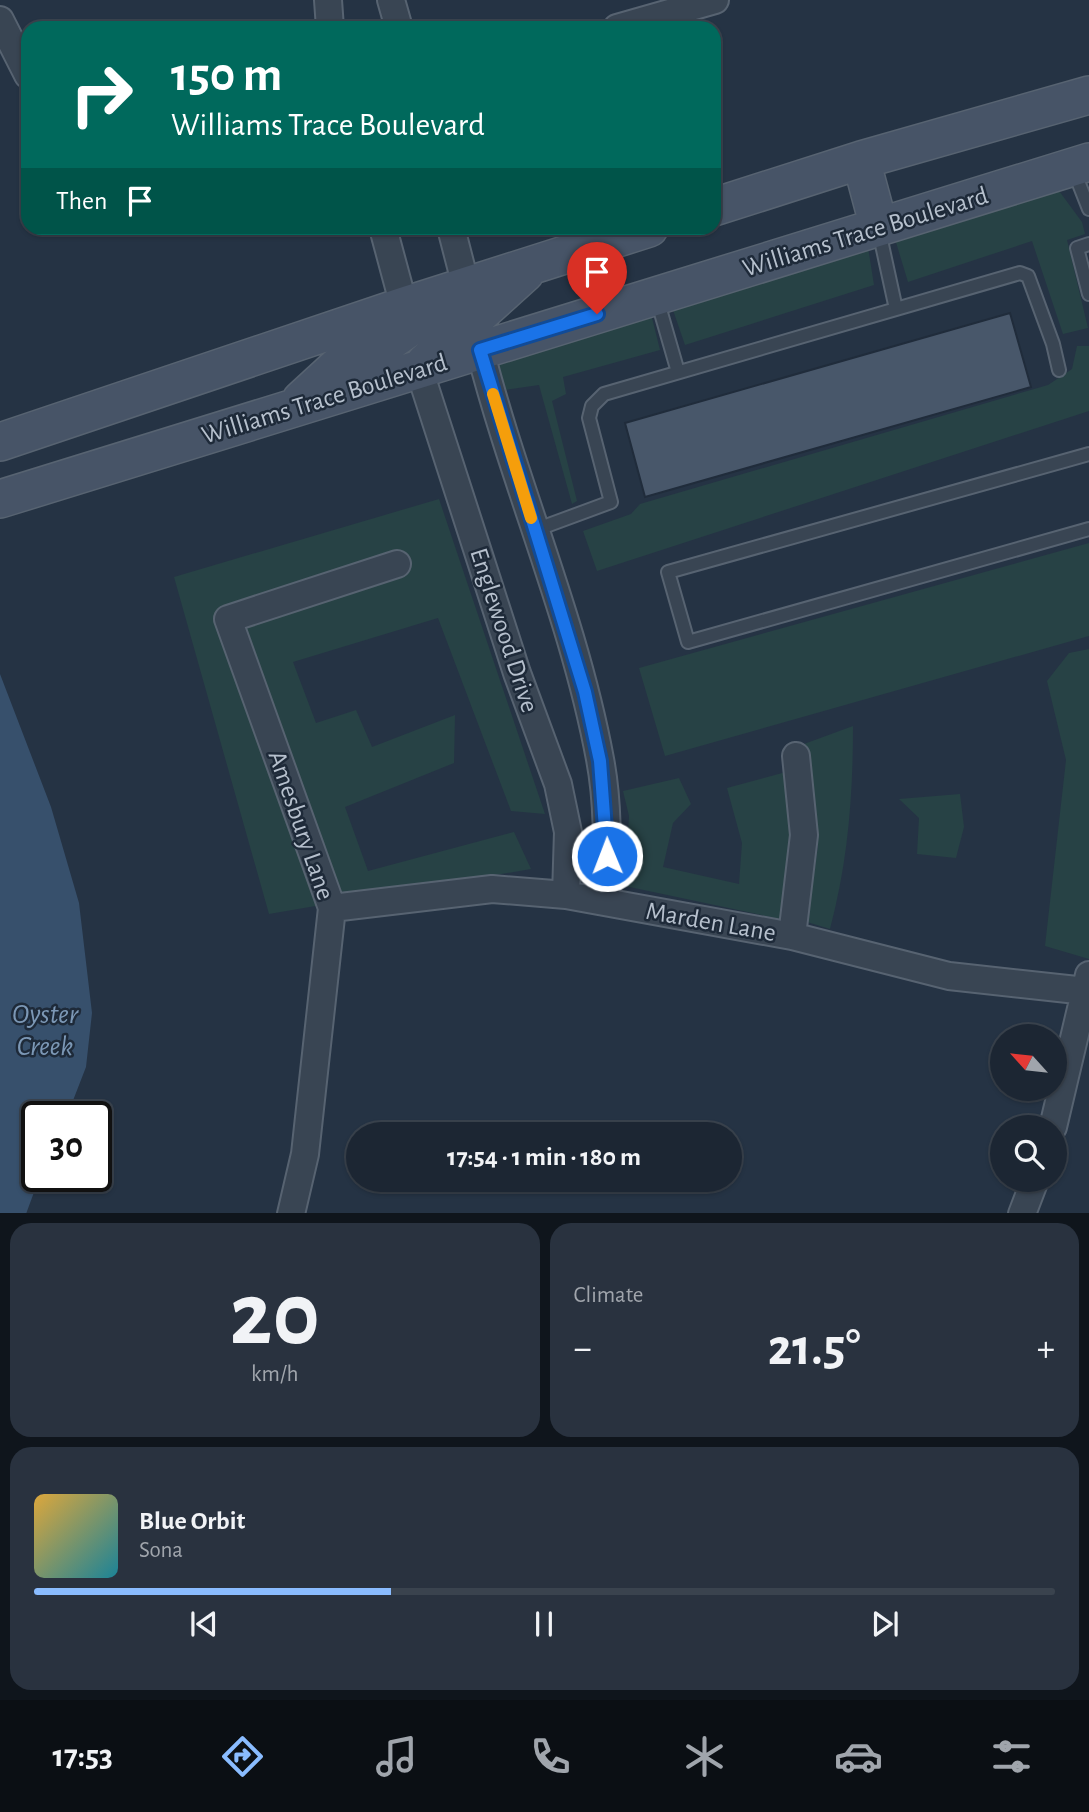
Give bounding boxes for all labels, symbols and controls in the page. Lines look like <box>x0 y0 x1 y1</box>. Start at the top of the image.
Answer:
icon: right <box>56 49 147 140</box>
text: 150 m <box>171 51 282 100</box>
text: Williams Trace Boulevard <box>171 109 485 141</box>
icon: arrive <box>121 182 159 220</box>
street label: Williams Trace Boulevard <box>740 182 991 282</box>
text: Then <box>56 188 107 214</box>
pin <box>567 242 627 314</box>
icon: arrive <box>578 253 616 291</box>
street label: Williams Trace Boulevard <box>199 349 450 449</box>
street label: Englewood Drive <box>465 545 543 716</box>
street label: Amesbury Lane <box>263 748 339 903</box>
position arrow <box>570 819 644 893</box>
street label: Marden Lane <box>644 898 778 946</box>
water label: Oyster Creek <box>12 1001 79 1061</box>
north arrow <box>990 1024 1068 1101</box>
map controls <box>990 1024 1067 1192</box>
speed limit sign: 30 <box>21 1101 112 1192</box>
button: search <box>990 1115 1067 1192</box>
text: 17:54 · 1 min · 180 m <box>447 1144 641 1170</box>
text: 20 <box>230 1270 320 1361</box>
text: Climate <box>574 1284 643 1307</box>
text: 21.5° <box>768 1322 861 1374</box>
text: − <box>574 1330 592 1368</box>
text: + <box>1037 1330 1055 1368</box>
text: km/h <box>251 1363 298 1386</box>
text: Blue Orbit <box>139 1508 245 1534</box>
text: Sona <box>139 1539 183 1562</box>
icon: previous <box>185 1605 223 1643</box>
icon: pause <box>525 1605 563 1643</box>
icon: next <box>866 1605 904 1643</box>
icon: directions <box>218 1732 267 1781</box>
icon: music <box>372 1732 421 1781</box>
icon: phone <box>526 1732 575 1781</box>
icon: climate <box>680 1732 729 1781</box>
icon: car <box>834 1732 883 1781</box>
icon: filters <box>987 1732 1036 1781</box>
text: 17:53 <box>52 1740 113 1772</box>

